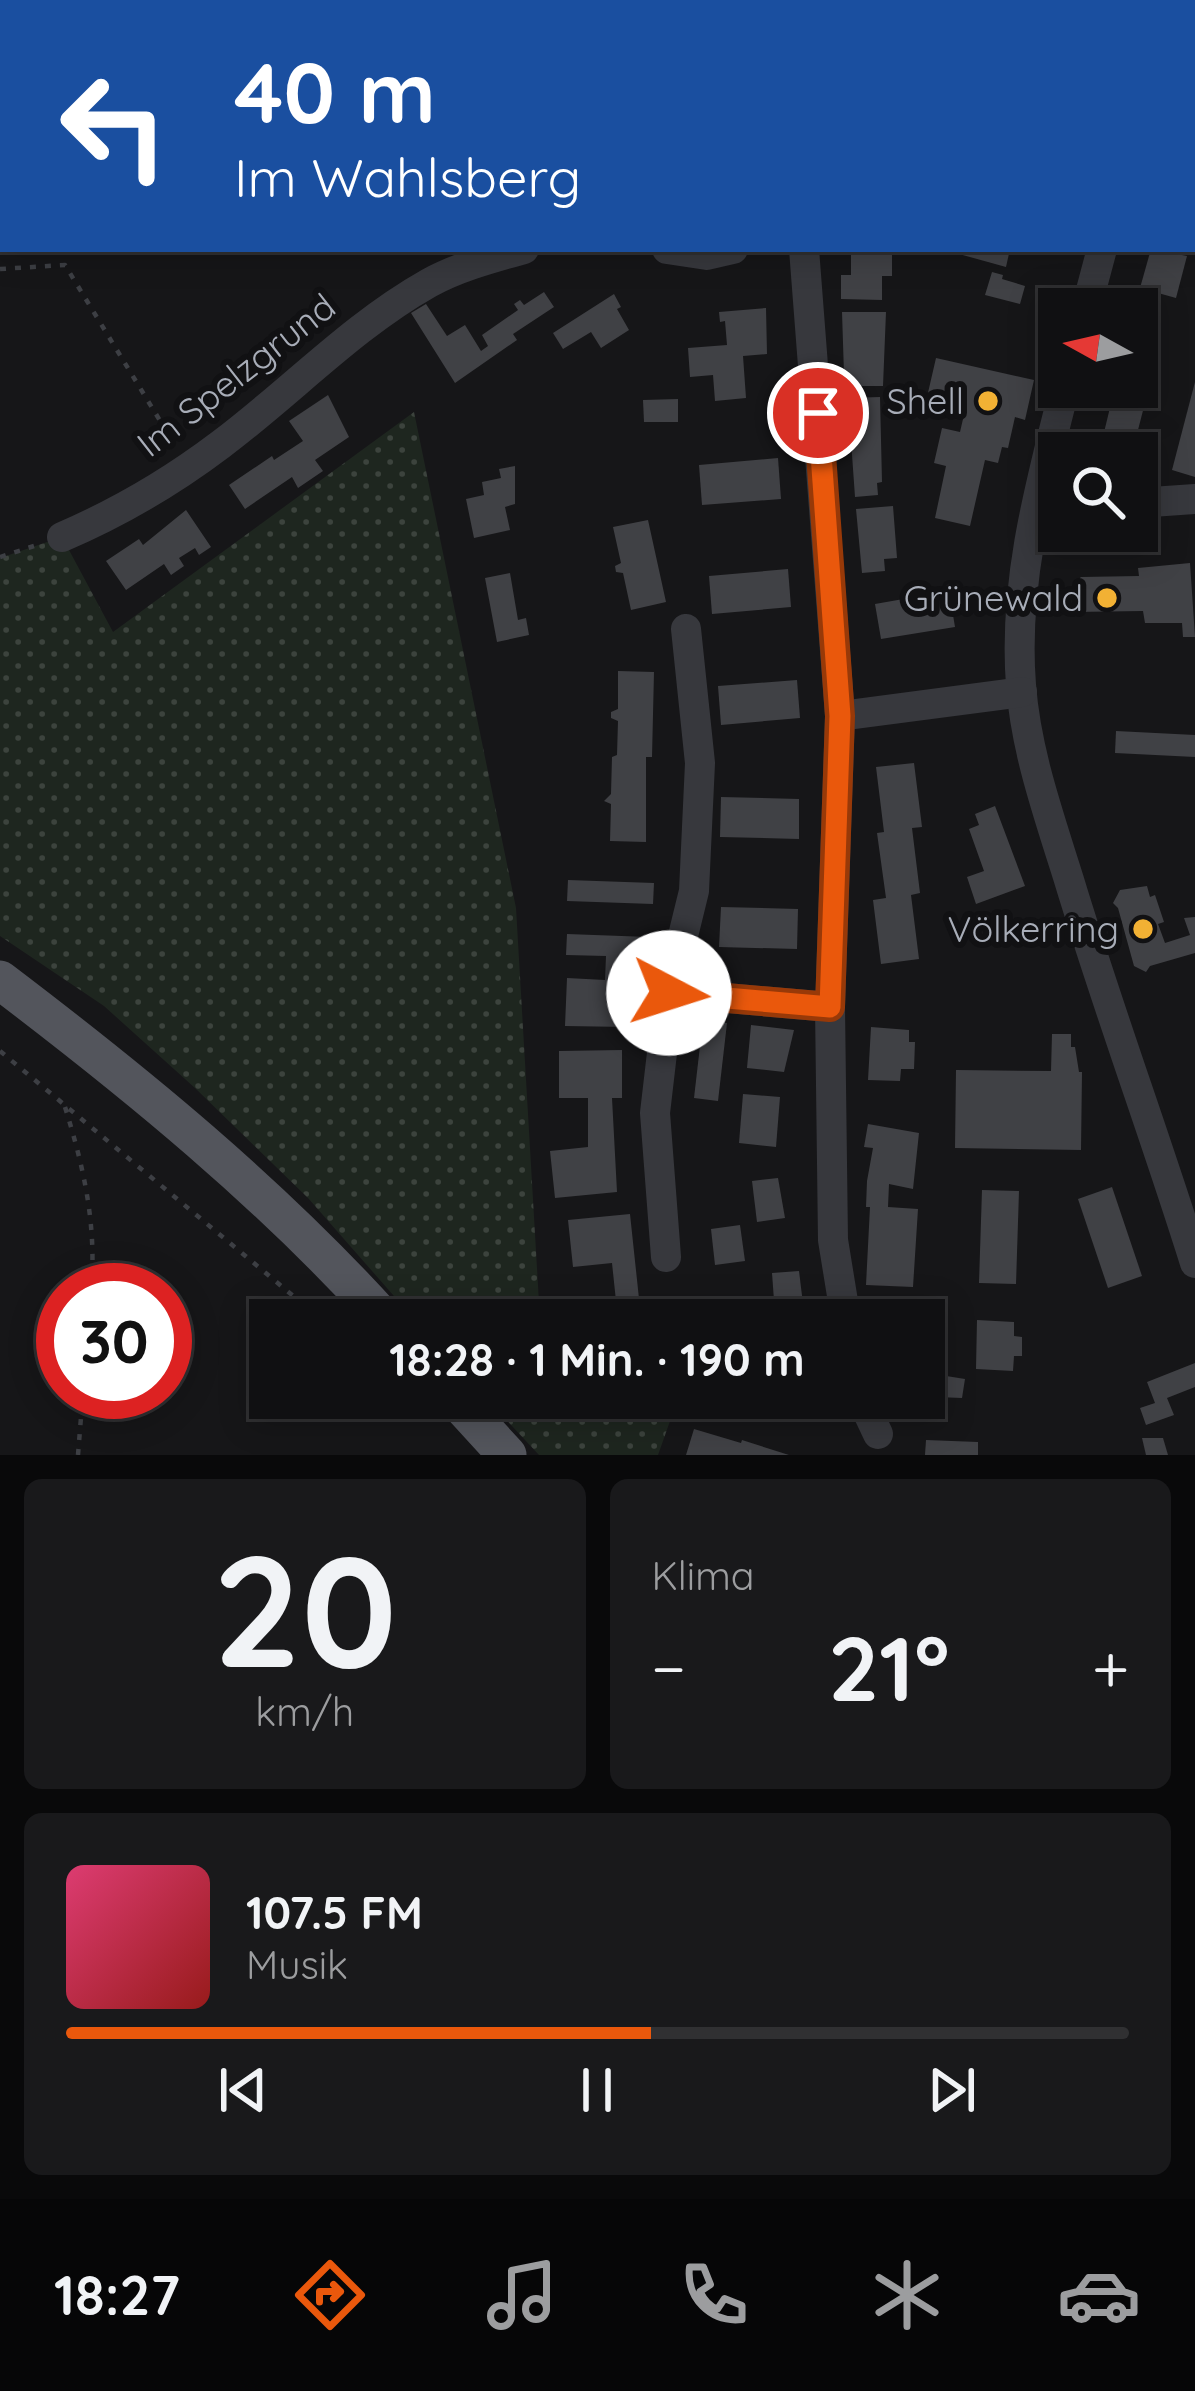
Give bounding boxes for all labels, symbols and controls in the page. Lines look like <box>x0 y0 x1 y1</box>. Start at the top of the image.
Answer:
text: 40 m <box>234 39 436 144</box>
icon: left <box>36 48 192 204</box>
text: Im Wahlsberg <box>234 143 581 211</box>
street label: Im Spelzgrund <box>128 283 344 466</box>
north arrow <box>1038 288 1158 408</box>
map controls <box>1038 288 1158 552</box>
pin <box>767 362 869 464</box>
place label: Shell <box>886 378 964 423</box>
icon: arrive <box>785 380 851 446</box>
marker: Shell <box>975 388 1001 414</box>
button: search <box>1038 432 1158 552</box>
place label: Grünewald <box>904 575 1083 620</box>
marker: Grünewald <box>1094 585 1120 611</box>
place label: Völkerring <box>948 906 1119 951</box>
marker: Völkerring <box>1130 916 1156 942</box>
position arrow <box>606 930 732 1056</box>
speed limit sign: 30 <box>36 1263 192 1419</box>
text: 18:28 · 1 Min. · 190 m <box>389 1331 805 1387</box>
text: 20 <box>212 1511 397 1706</box>
text: Klima <box>652 1551 754 1600</box>
text: 21° <box>828 1611 950 1724</box>
text: − <box>652 1626 686 1709</box>
text: + <box>1092 1626 1129 1709</box>
text: km/h <box>255 1687 354 1736</box>
text: 107.5 FM <box>246 1884 423 1940</box>
text: Musik <box>246 1940 348 1989</box>
icon: previous <box>210 2057 276 2123</box>
icon: pause <box>564 2057 630 2123</box>
icon: next <box>919 2057 985 2123</box>
icon: directions <box>288 2253 372 2337</box>
icon: music <box>480 2253 564 2337</box>
icon: phone <box>672 2253 756 2337</box>
icon: climate <box>865 2253 949 2337</box>
icon: car <box>1057 2253 1141 2337</box>
text: 18:27 <box>54 2261 180 2329</box>

